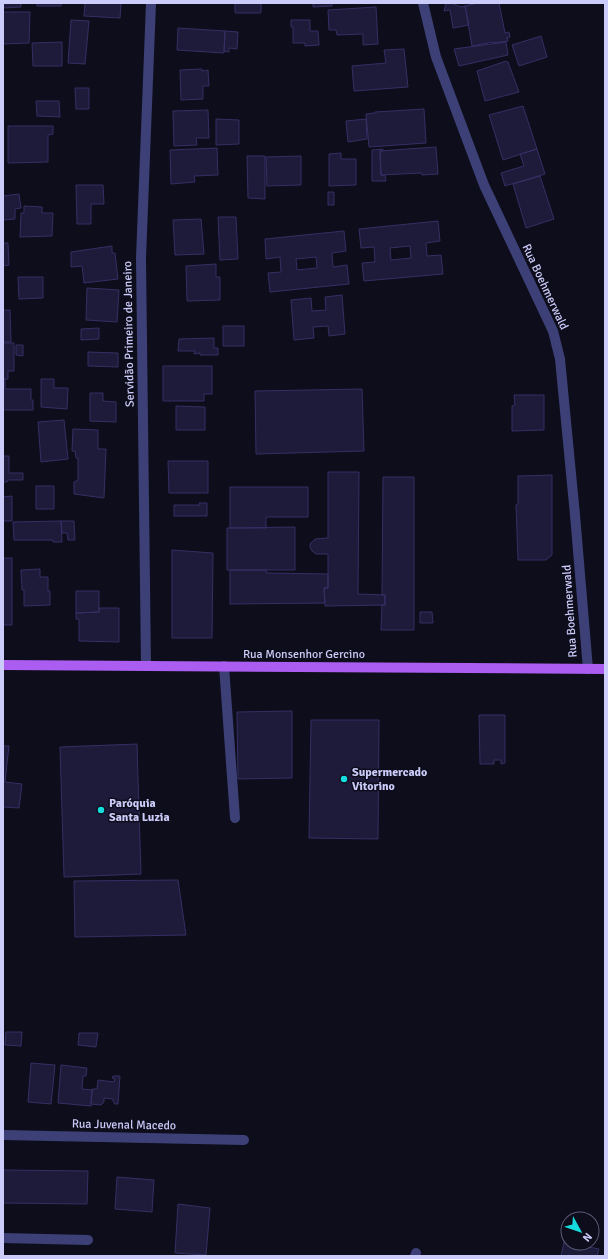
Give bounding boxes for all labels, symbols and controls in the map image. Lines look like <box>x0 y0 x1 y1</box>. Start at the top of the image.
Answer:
street label: Rua Boehmerwald <box>519 242 571 332</box>
street label: Servidão Primeiro de Janeiro <box>120 261 138 407</box>
street label: Rua Boehmerwald <box>559 564 581 658</box>
street label: Rua Monsenhor Gercino <box>243 647 365 662</box>
place label: Supermercado Vitorino <box>352 765 427 794</box>
marker: Supermercado Vitorino <box>339 774 349 784</box>
place label: Paróquia Santa Luzia <box>109 796 170 825</box>
marker: Paróquia Santa Luzia <box>96 805 106 815</box>
street label: Rua Juvenal Macedo <box>72 1117 176 1133</box>
north arrow <box>560 1211 600 1251</box>
text: N <box>580 1230 595 1244</box>

